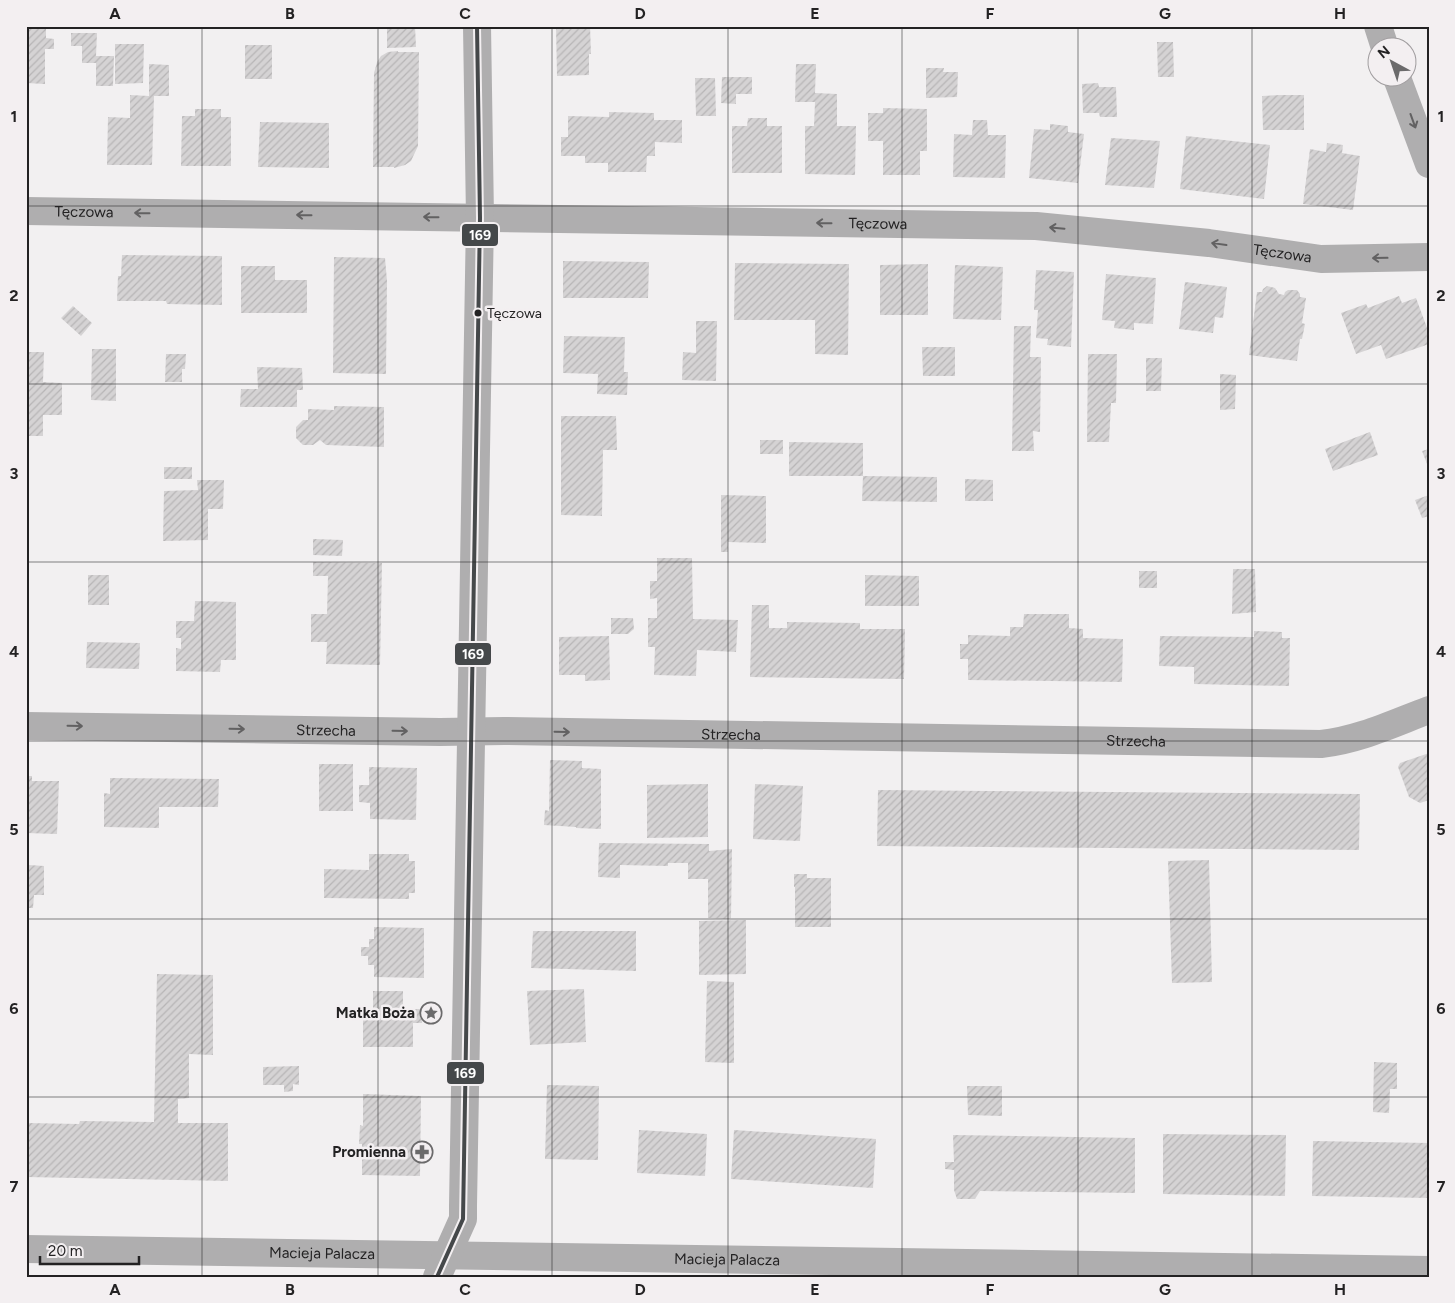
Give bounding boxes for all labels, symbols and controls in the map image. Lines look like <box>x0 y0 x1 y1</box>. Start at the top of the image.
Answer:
text: A <box>109 4 121 23</box>
text: B <box>285 4 295 23</box>
text: C <box>459 4 471 23</box>
text: D <box>634 4 646 23</box>
text: E <box>810 4 820 23</box>
text: F <box>986 4 995 23</box>
text: G <box>1159 4 1171 23</box>
text: H <box>1334 4 1346 23</box>
north arrow <box>1368 38 1418 88</box>
text: N <box>1374 42 1394 62</box>
text: 1 <box>11 107 17 126</box>
text: 1 <box>1438 107 1444 126</box>
one-way arrow <box>1409 113 1418 128</box>
street label: Tęczowa <box>54 202 114 221</box>
one-way arrow <box>134 208 150 217</box>
one-way arrow <box>296 210 312 220</box>
one-way arrow <box>423 212 440 222</box>
street label: Tęczowa <box>848 214 907 233</box>
one-way arrow <box>817 218 833 228</box>
line badge: 169 <box>461 223 499 247</box>
one-way arrow <box>1049 223 1065 233</box>
text: 169 <box>469 227 491 244</box>
one-way arrow <box>1211 239 1227 249</box>
street label: Tęczowa <box>1252 240 1313 267</box>
one-way arrow <box>1372 253 1388 263</box>
text: 2 <box>9 286 19 305</box>
text: 2 <box>1436 286 1446 305</box>
place label: Tęczowa <box>487 305 542 322</box>
marker: Tęczowa <box>473 308 483 318</box>
text: 3 <box>10 464 19 483</box>
text: 3 <box>1437 464 1446 483</box>
text: 4 <box>9 642 19 661</box>
line badge: 169 <box>454 642 492 666</box>
text: 4 <box>1436 642 1446 661</box>
text: 169 <box>462 646 484 663</box>
one-way arrow <box>66 721 83 731</box>
street label: Strzecha <box>296 721 356 740</box>
one-way arrow <box>229 724 245 734</box>
street label: Strzecha <box>701 725 761 744</box>
one-way arrow <box>392 726 408 736</box>
one-way arrow <box>554 727 570 737</box>
street label: Strzecha <box>1106 732 1166 751</box>
text: 5 <box>9 820 19 839</box>
text: 5 <box>1436 820 1446 839</box>
text: 6 <box>9 999 19 1018</box>
text: 6 <box>1436 999 1446 1018</box>
place icon: Matka Boża <box>419 1001 443 1025</box>
place label: Matka Boża <box>336 1004 415 1022</box>
line badge: 169 <box>446 1061 485 1085</box>
text: 169 <box>454 1065 476 1082</box>
pharmacy icon: Promienna <box>410 1140 434 1164</box>
place label: Promienna <box>332 1143 406 1161</box>
text: 7 <box>10 1177 19 1196</box>
text: 7 <box>1437 1177 1446 1196</box>
scale bar <box>40 1233 139 1265</box>
text: 20 m <box>48 1242 82 1260</box>
street label: Macieja Palacza <box>269 1244 375 1263</box>
street label: Macieja Palacza <box>674 1250 780 1269</box>
text: A <box>109 1280 121 1299</box>
text: B <box>285 1280 295 1299</box>
text: C <box>459 1280 471 1299</box>
text: D <box>634 1280 646 1299</box>
text: E <box>810 1280 820 1299</box>
text: F <box>986 1280 995 1299</box>
text: G <box>1159 1280 1171 1299</box>
text: H <box>1334 1280 1346 1299</box>

